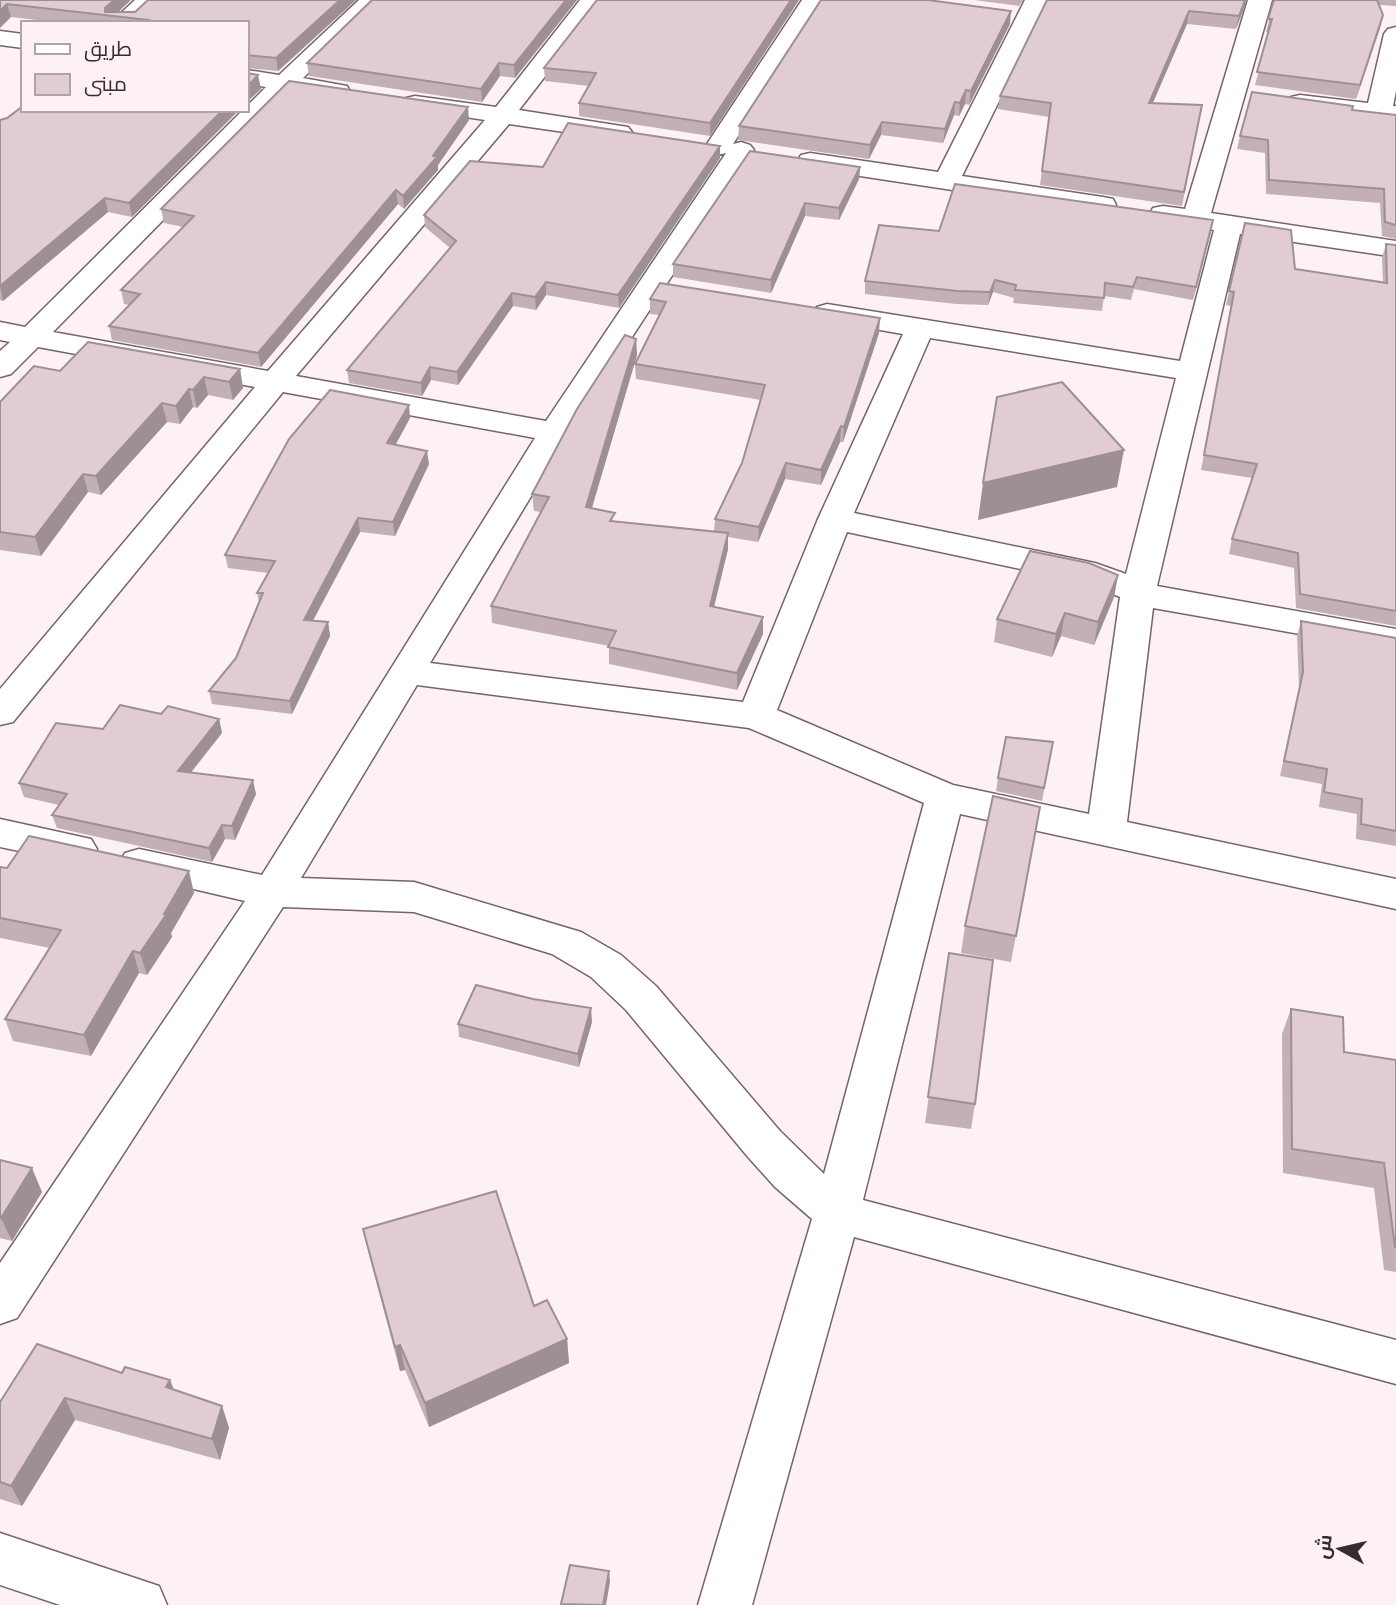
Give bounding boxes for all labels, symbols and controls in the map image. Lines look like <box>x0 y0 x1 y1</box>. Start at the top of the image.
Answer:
legend <box>21 21 248 112</box>
text: طريق <box>84 37 132 62</box>
text: مبنى <box>84 72 127 97</box>
north arrow <box>1305 1514 1375 1584</box>
text: ش <box>1312 1533 1337 1560</box>

